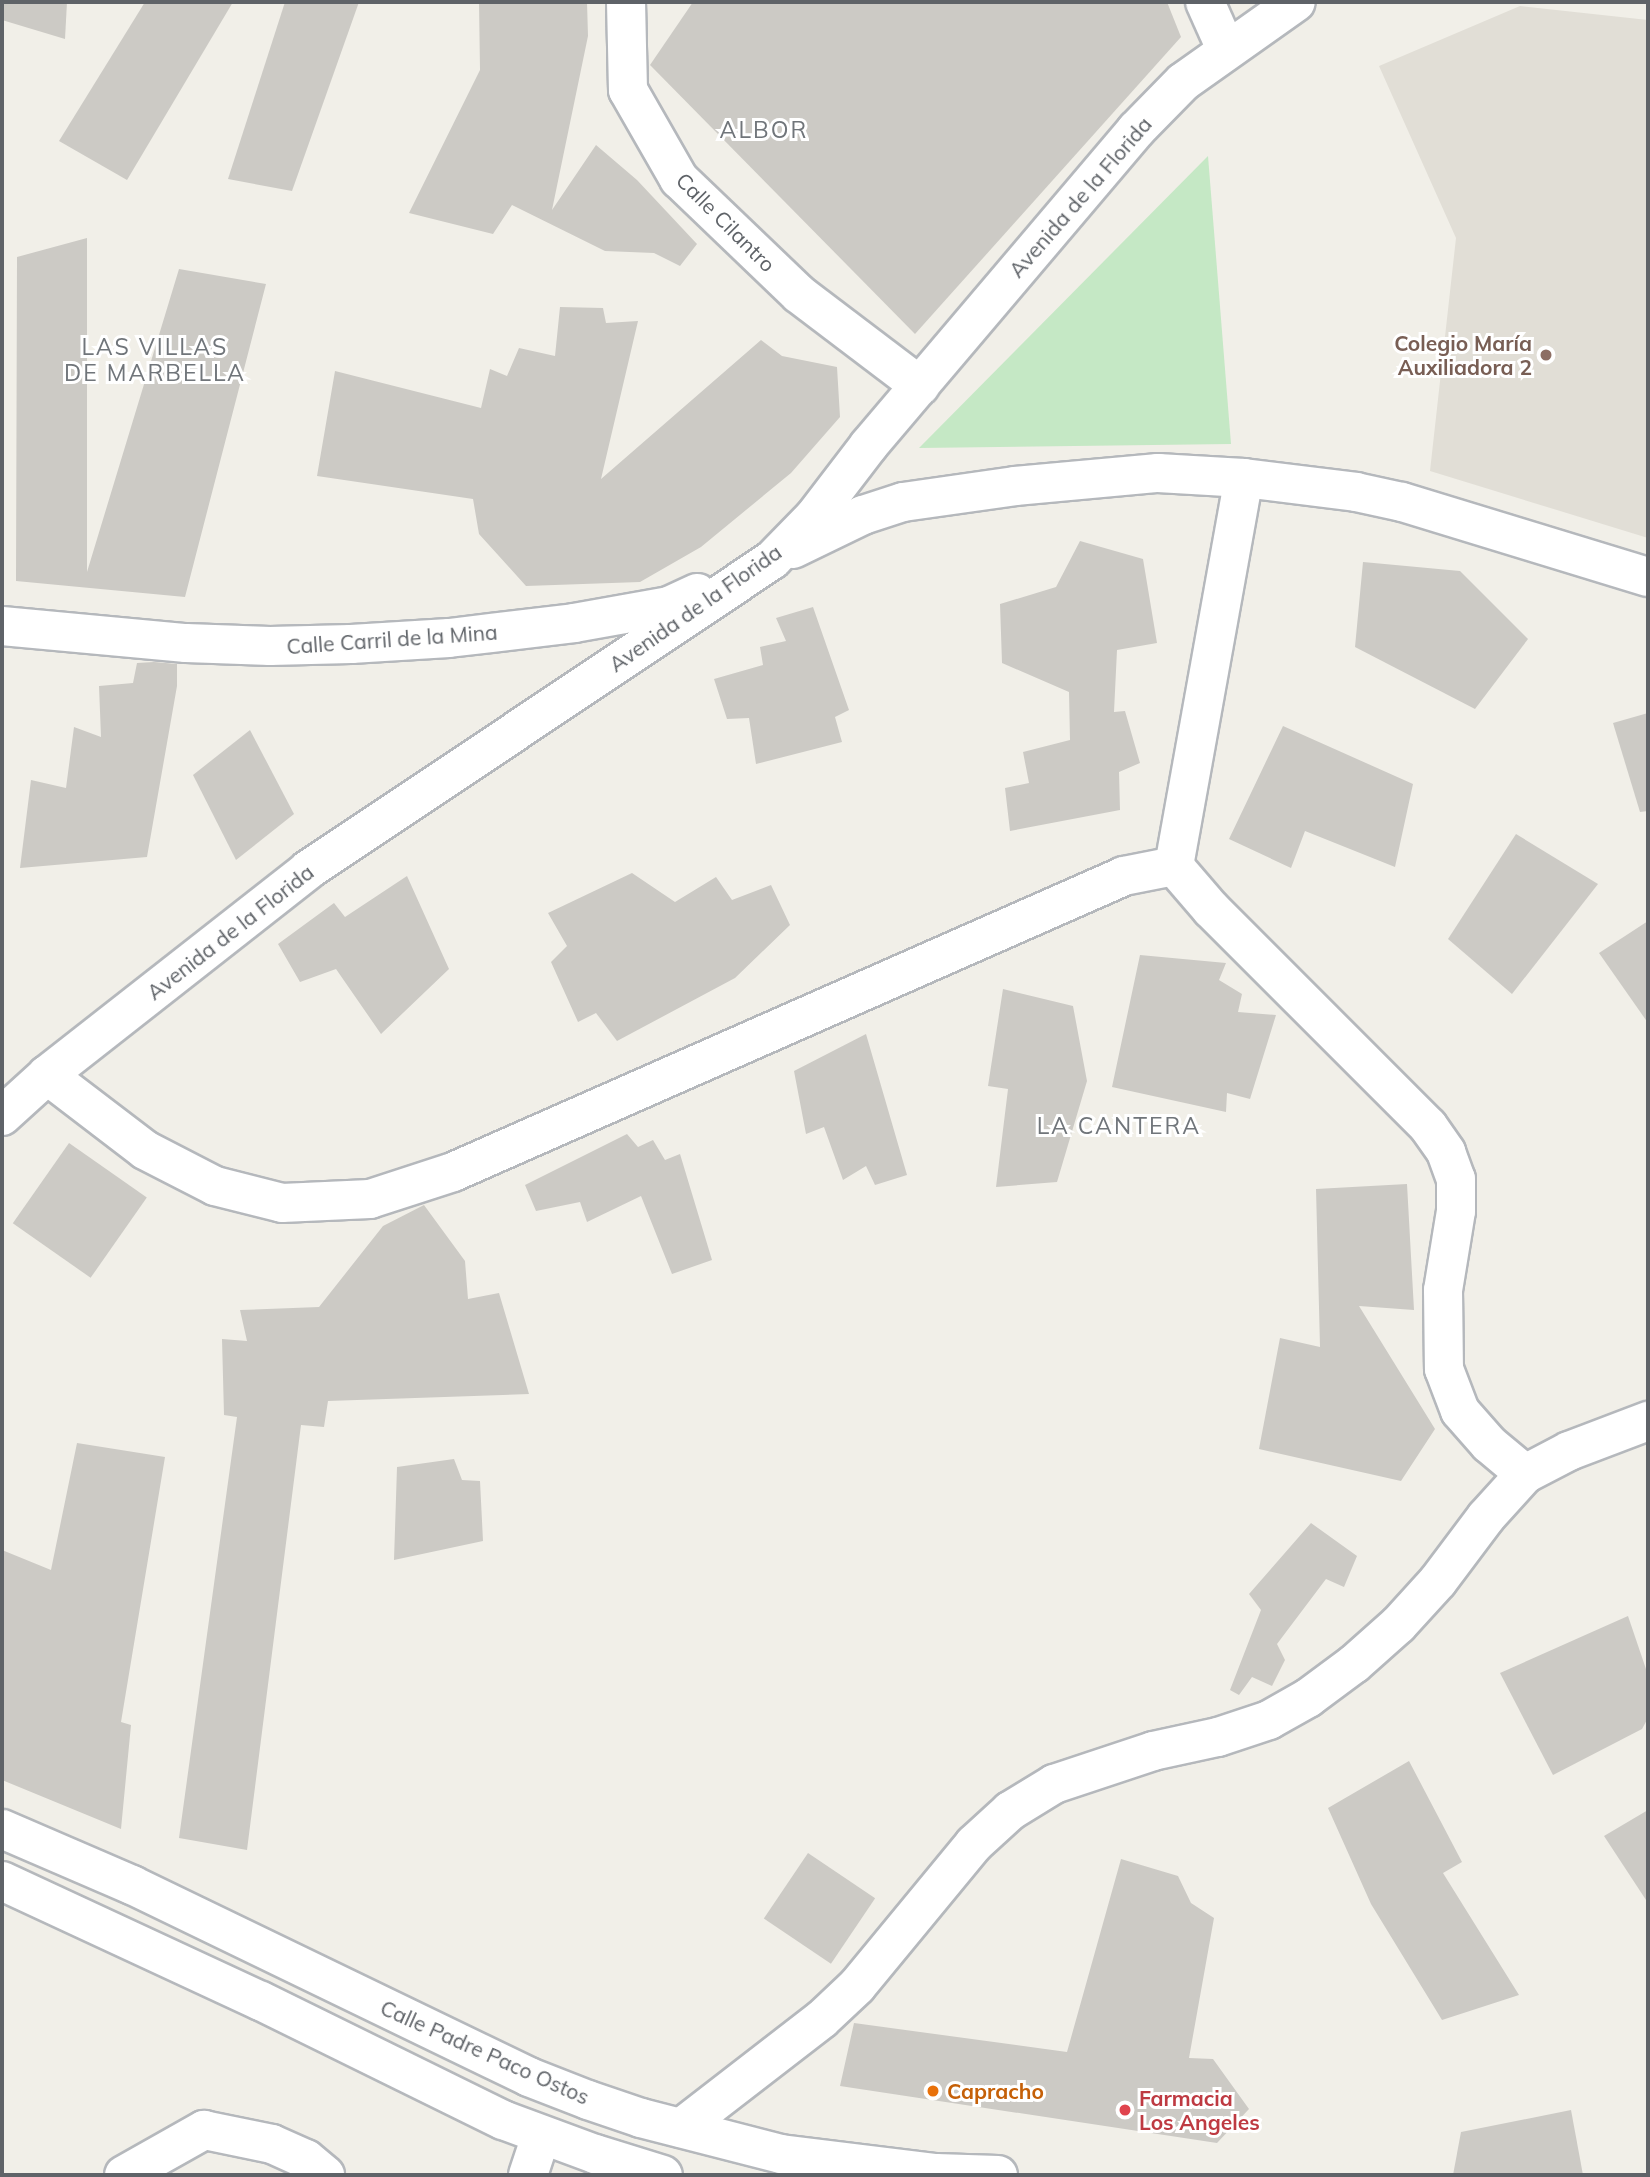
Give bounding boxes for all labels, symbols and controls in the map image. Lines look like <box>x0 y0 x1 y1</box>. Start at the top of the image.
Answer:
street label: Avenida de la Florida <box>1003 112 1157 282</box>
district label: ALBOR <box>720 116 808 144</box>
street label: Calle Cilantro <box>671 167 781 277</box>
place label: Colegio María Auxiliadora 2 <box>1394 330 1532 380</box>
district label: LAS VILLAS DE MARBELLA <box>65 333 245 387</box>
marker: Colegio María Auxiliadora 2 <box>1538 347 1554 363</box>
street label: Avenida de la Florida <box>604 539 786 677</box>
street label: Calle Carril de la Mina <box>286 619 498 659</box>
street label: Avenida de la Florida <box>142 859 318 1005</box>
district label: LA CANTERA <box>1038 1112 1200 1140</box>
street label: Calle Padre Paco Ostos <box>377 1995 593 2109</box>
place label: Capracho <box>947 2078 1044 2104</box>
marker: Capracho <box>925 2083 941 2099</box>
place label: Farmacia Los Angeles <box>1139 2085 1260 2135</box>
marker: Farmacia Los Angeles <box>1117 2102 1133 2118</box>

